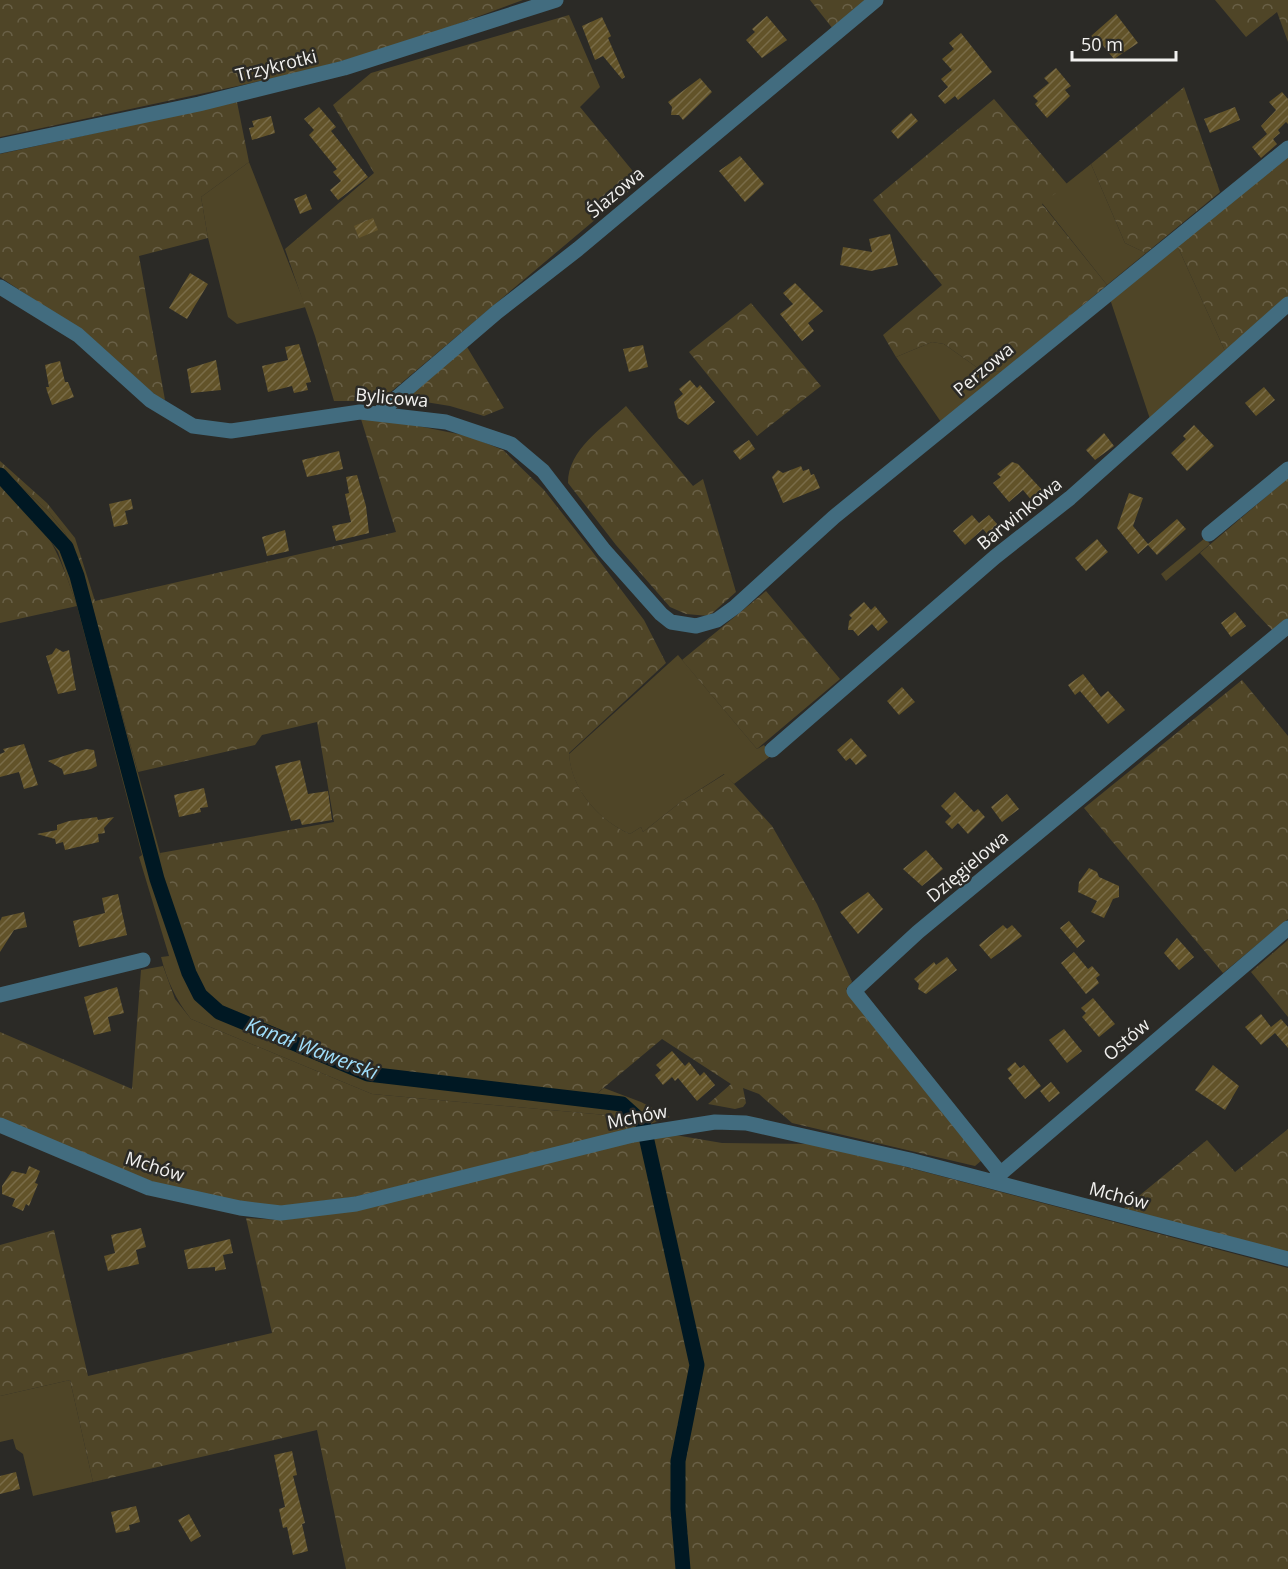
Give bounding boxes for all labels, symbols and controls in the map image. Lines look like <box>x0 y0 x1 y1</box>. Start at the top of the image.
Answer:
scale bar <box>1072 24 1176 62</box>
text: 50 m <box>1081 32 1123 56</box>
street label: Trzykrotki <box>233 43 319 87</box>
street label: Ślazowa <box>581 161 649 223</box>
street label: Perzowa <box>948 337 1018 401</box>
street label: Bylicowa <box>355 382 429 412</box>
street label: Barwinkowa <box>972 471 1066 555</box>
street label: Dzięgielowa <box>921 825 1013 907</box>
water label: Kanał Wawerski <box>242 1010 383 1086</box>
street label: Ostów <box>1098 1012 1154 1065</box>
street label: Mchów <box>605 1098 669 1134</box>
street label: Mchów <box>122 1145 188 1187</box>
street label: Mchów <box>1087 1176 1151 1214</box>

